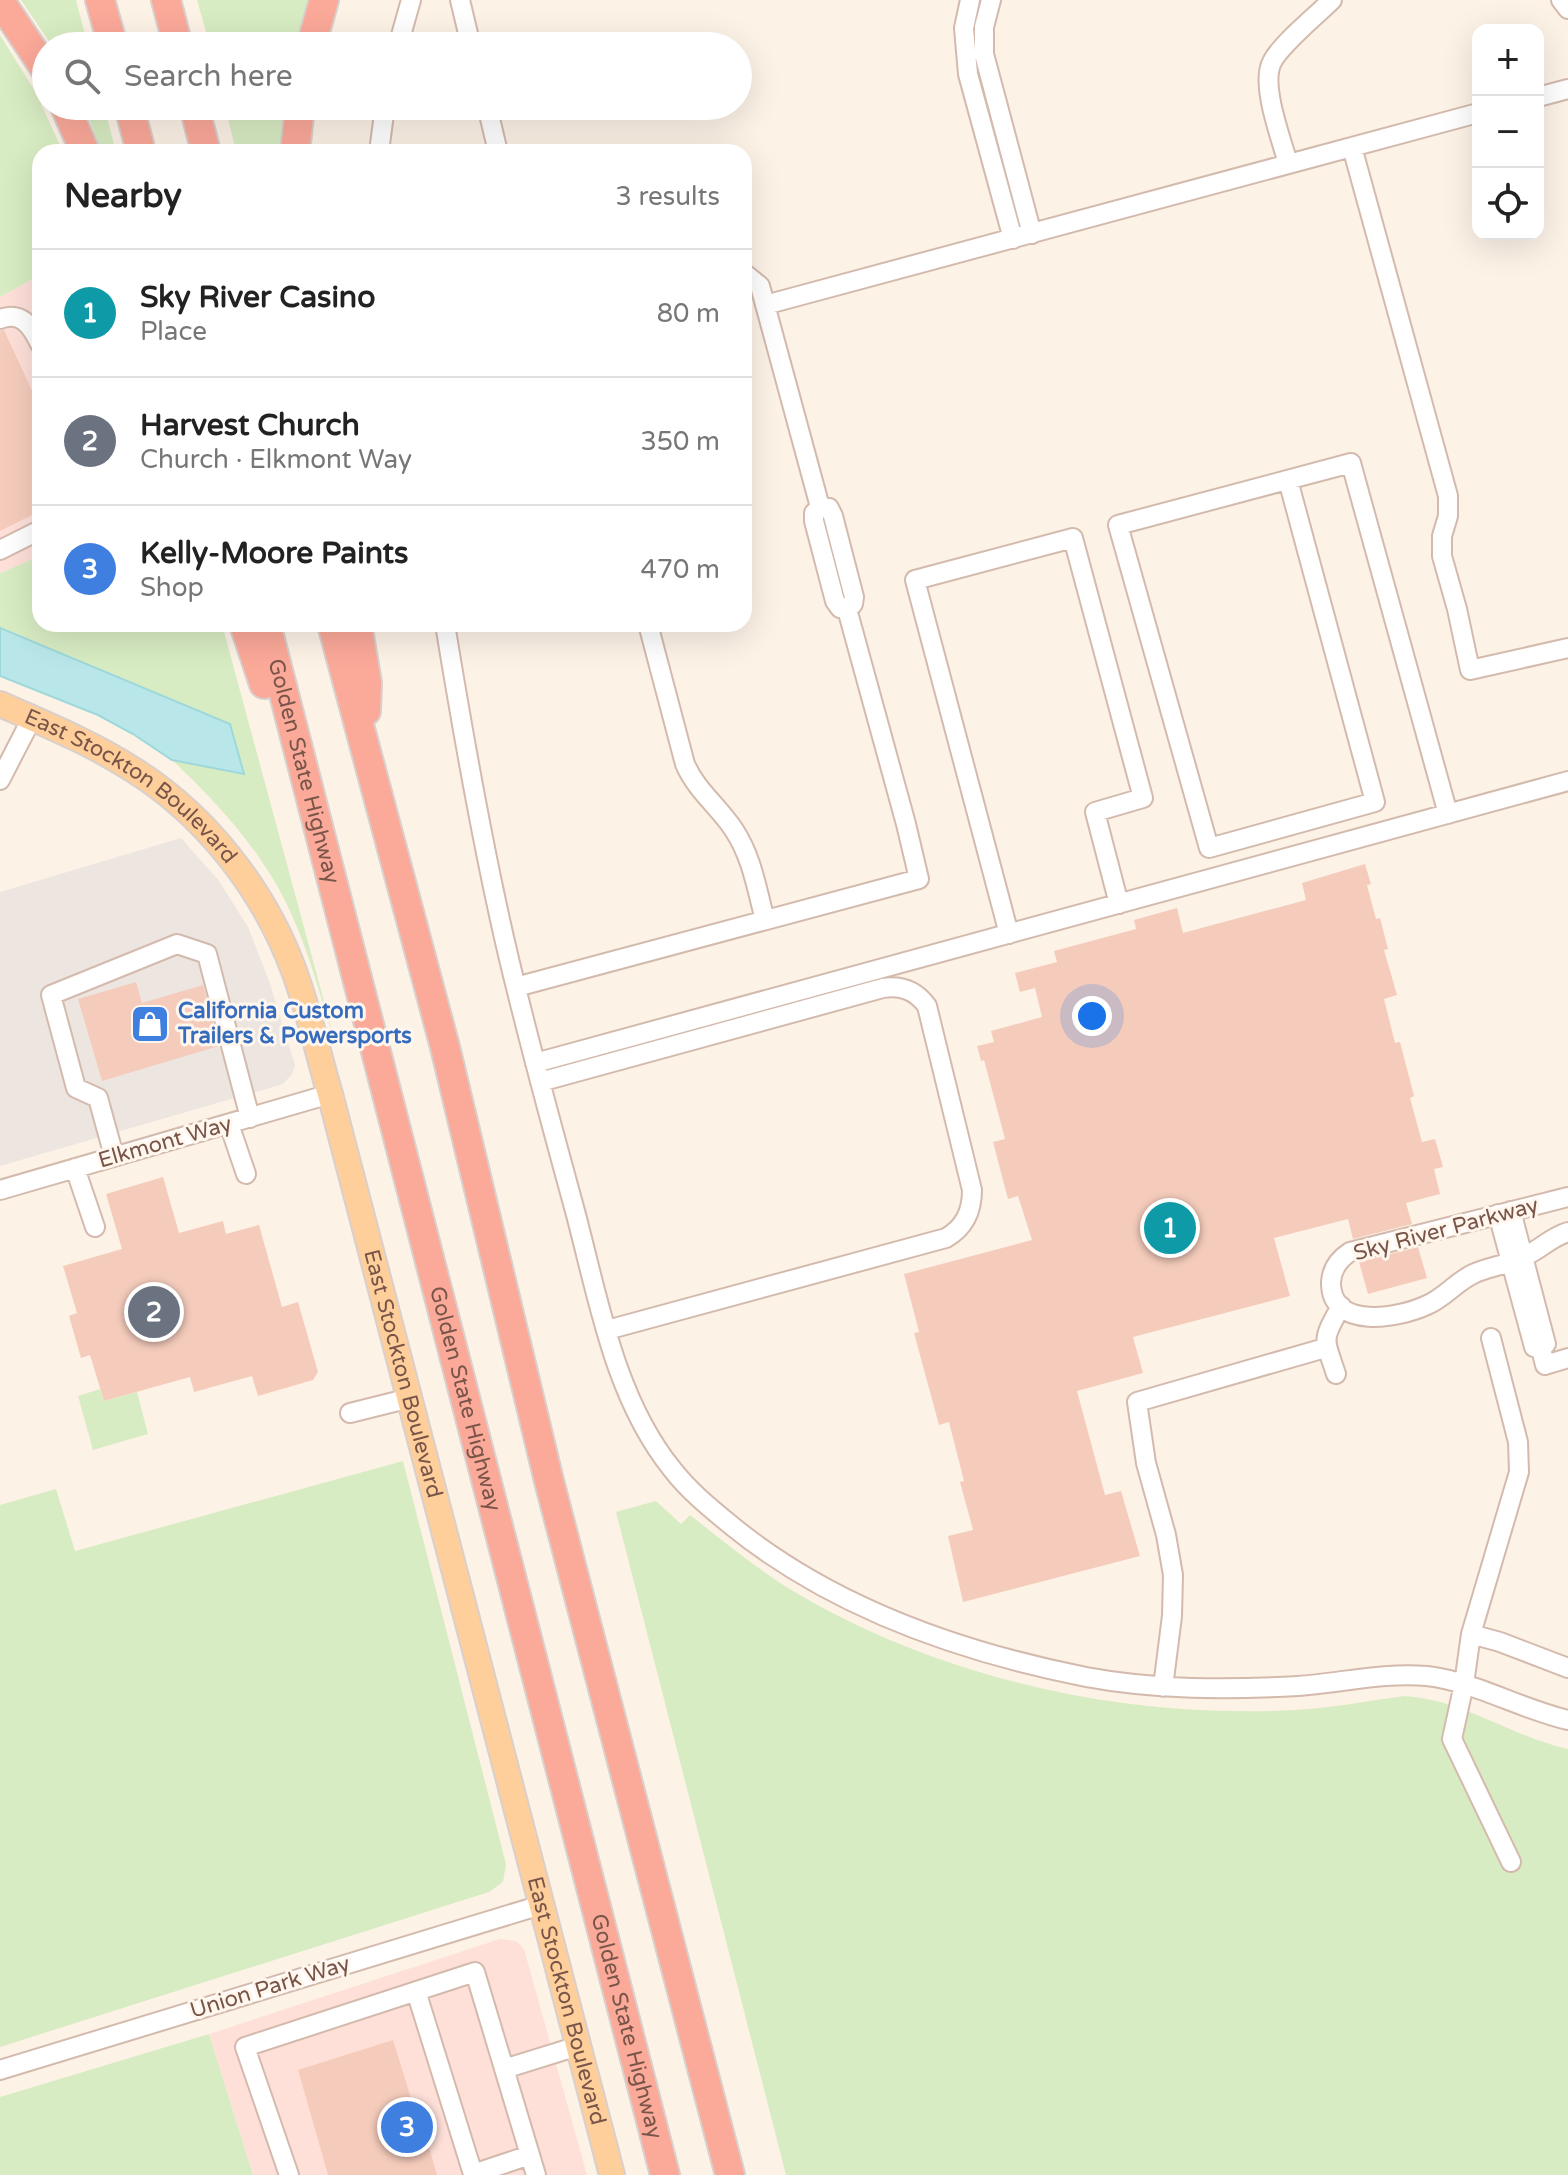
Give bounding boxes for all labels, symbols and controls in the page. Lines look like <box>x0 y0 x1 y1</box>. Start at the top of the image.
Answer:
map controls <box>1472 24 1544 240</box>
button: + <box>1472 24 1544 96</box>
search box <box>32 32 752 120</box>
icon: search <box>60 54 104 98</box>
text: Search here <box>124 58 293 95</box>
button: − <box>1472 96 1544 168</box>
button: locate <box>1472 168 1544 240</box>
text: Nearby <box>64 176 182 217</box>
text: 3 results <box>615 181 720 212</box>
text: Sky River Casino <box>140 279 375 316</box>
text: 1 <box>82 298 98 329</box>
text: 80 m <box>657 298 720 329</box>
text: Place <box>140 316 207 347</box>
text: Harvest Church <box>140 407 360 444</box>
text: 2 <box>82 426 98 457</box>
text: 350 m <box>640 426 720 457</box>
text: Church · Elkmont Way <box>140 444 412 475</box>
text: Kelly-Moore Paints <box>140 535 408 572</box>
text: 3 <box>82 554 98 585</box>
text: 470 m <box>640 554 720 585</box>
text: Shop <box>140 572 204 603</box>
street label: Golden State Highway <box>262 656 345 887</box>
street label: East Stockton Boulevard <box>21 703 243 869</box>
your location <box>1072 996 1112 1036</box>
place label: California Custom Trailers & Powersports <box>177 998 412 1049</box>
shop icon: California Custom Trailers & Powersports <box>129 1003 171 1045</box>
street label: Elkmont Way <box>95 1110 235 1173</box>
street label: Sky River Parkway <box>1351 1192 1542 1266</box>
pin: 1 <box>1144 1198 1196 1258</box>
street label: East Stockton Boulevard <box>358 1247 448 1501</box>
pin: 2 <box>128 1282 180 1342</box>
street label: Golden State Highway <box>424 1284 507 1514</box>
street label: East Stockton Boulevard <box>522 1874 611 2128</box>
street label: Golden State Highway <box>585 1911 668 2142</box>
street label: Union Park Way <box>187 1950 353 2024</box>
pin: 3 <box>381 2097 433 2157</box>

